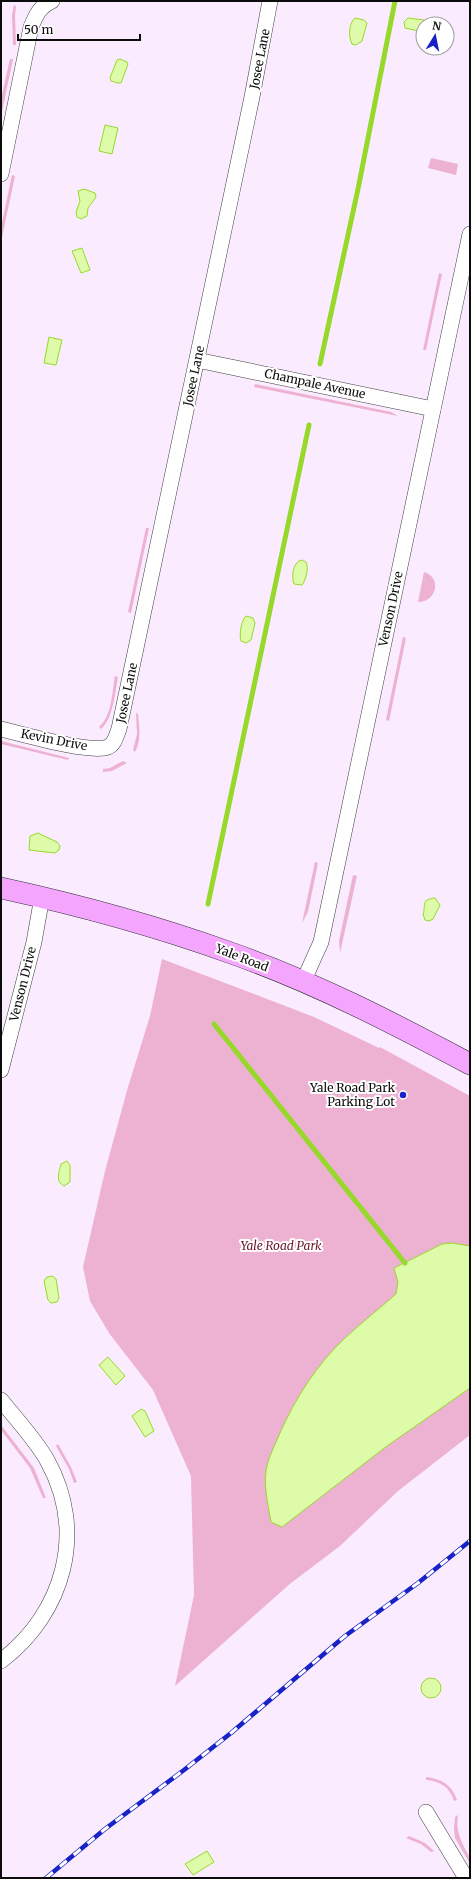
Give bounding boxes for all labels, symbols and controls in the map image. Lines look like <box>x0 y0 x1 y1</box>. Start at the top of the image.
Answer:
scale bar <box>18 16 140 42</box>
north arrow <box>415 16 455 56</box>
text: N <box>431 19 443 34</box>
text: 50 m <box>24 22 53 37</box>
street label: Josee Lane <box>246 27 273 91</box>
street label: Josee Lane <box>180 344 207 408</box>
street label: Champale Avenue <box>263 365 367 402</box>
street label: Venson Drive <box>375 570 406 649</box>
street label: Josee Lane <box>113 661 140 725</box>
street label: Kevin Drive <box>20 726 89 753</box>
street label: Yale Road <box>213 940 271 974</box>
street label: Venson Drive <box>6 945 39 1024</box>
place label: Yale Road Park Parking Lot <box>309 1080 395 1109</box>
marker: Yale Road Park Parking Lot <box>398 1090 408 1100</box>
park label: Yale Road Park <box>240 1238 322 1253</box>

